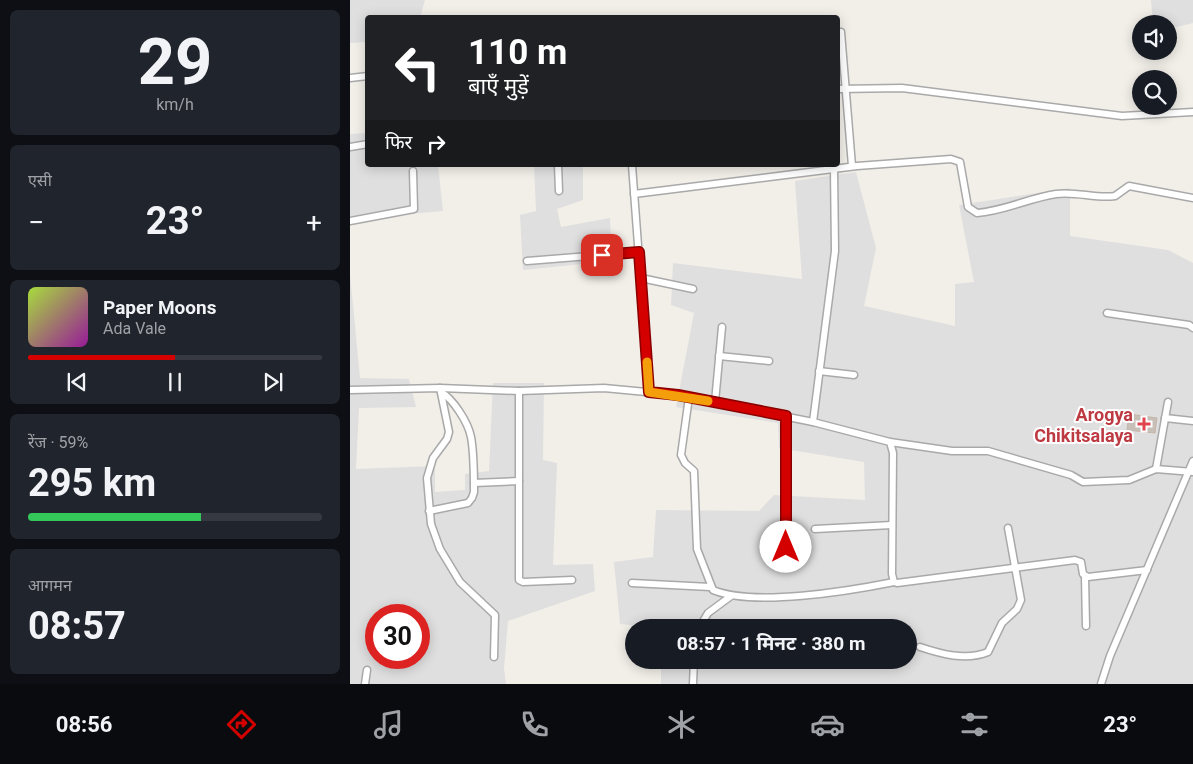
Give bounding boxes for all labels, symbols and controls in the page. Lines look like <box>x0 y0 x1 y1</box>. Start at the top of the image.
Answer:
map controls <box>1132 15 1177 115</box>
button: sound <box>1132 15 1177 60</box>
text: 29 <box>138 24 212 100</box>
text: 110 m <box>468 32 567 73</box>
icon: left <box>385 35 450 100</box>
button: search <box>1132 70 1177 115</box>
text: बाएँ मुड़ें <box>468 74 529 99</box>
text: km/h <box>156 95 194 114</box>
icon: right <box>422 130 450 158</box>
text: फिर <box>385 131 412 154</box>
text: एसी <box>28 171 52 190</box>
text: 23° <box>146 199 204 243</box>
text: − <box>28 206 44 239</box>
text: + <box>306 206 322 239</box>
pin <box>581 234 623 276</box>
icon: arrive <box>588 241 616 269</box>
text: Paper Moons <box>103 296 216 319</box>
text: Ada Vale <box>103 319 166 338</box>
icon: previous <box>63 368 91 396</box>
icon: pause <box>161 368 189 396</box>
icon: next <box>259 368 287 396</box>
place label: Arogya Chikitsalaya <box>1034 404 1133 446</box>
marker: Arogya Chikitsalaya <box>1137 417 1151 431</box>
text: रेंज · 59% <box>28 433 88 452</box>
text: 295 km <box>28 461 156 505</box>
position arrow <box>759 520 811 572</box>
text: आगमन <box>28 576 72 595</box>
text: 08:57 <box>28 604 126 648</box>
speed limit sign: 30 <box>365 604 430 669</box>
text: 08:57 · 1 मिनट · 380 m <box>677 632 865 655</box>
icon: directions <box>224 707 259 742</box>
icon: music <box>371 707 406 742</box>
icon: phone <box>517 707 552 742</box>
icon: climate <box>664 707 699 742</box>
icon: car <box>810 707 845 742</box>
icon: filters <box>957 707 992 742</box>
text: 08:56 <box>56 712 112 737</box>
text: 23° <box>1103 712 1137 737</box>

